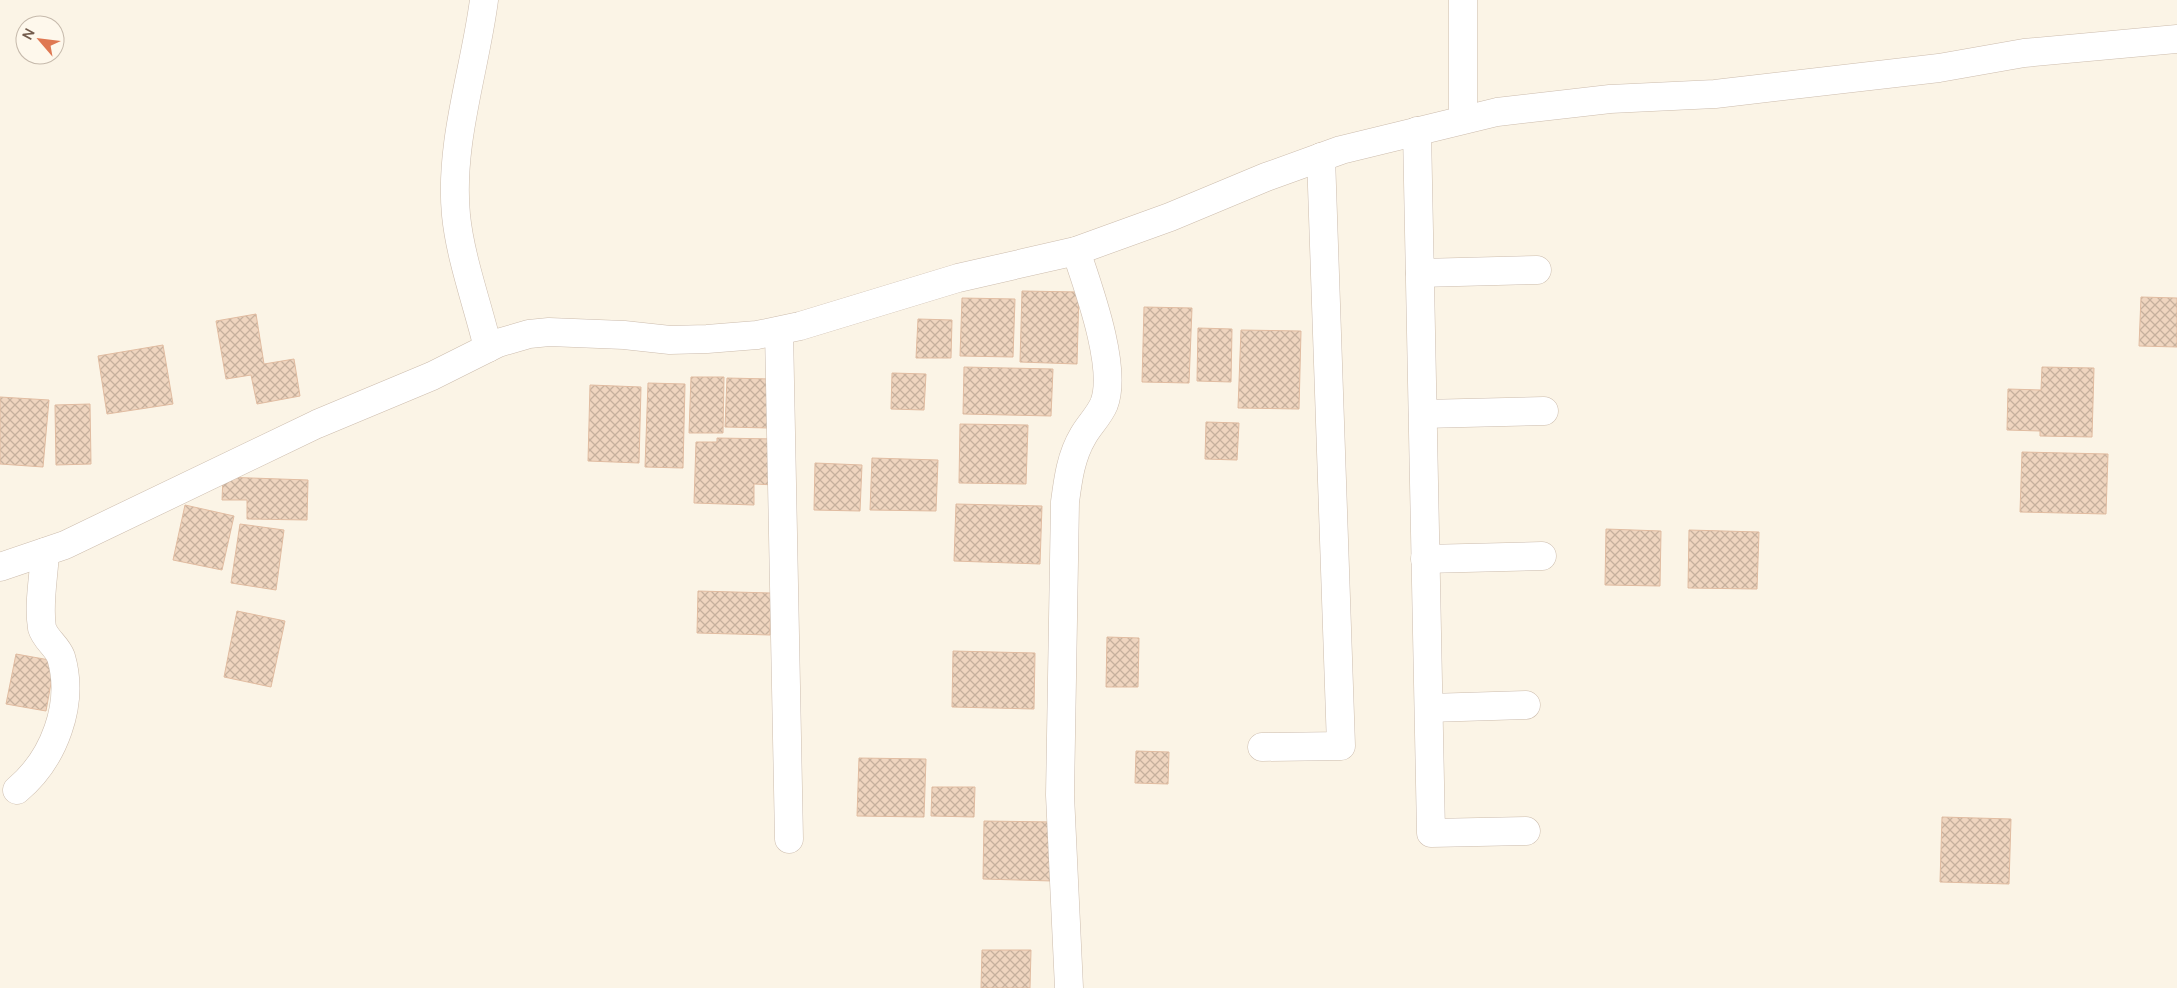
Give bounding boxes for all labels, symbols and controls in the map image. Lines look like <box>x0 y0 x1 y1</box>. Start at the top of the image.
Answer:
north arrow <box>15 15 65 65</box>
text: N <box>17 25 39 43</box>

